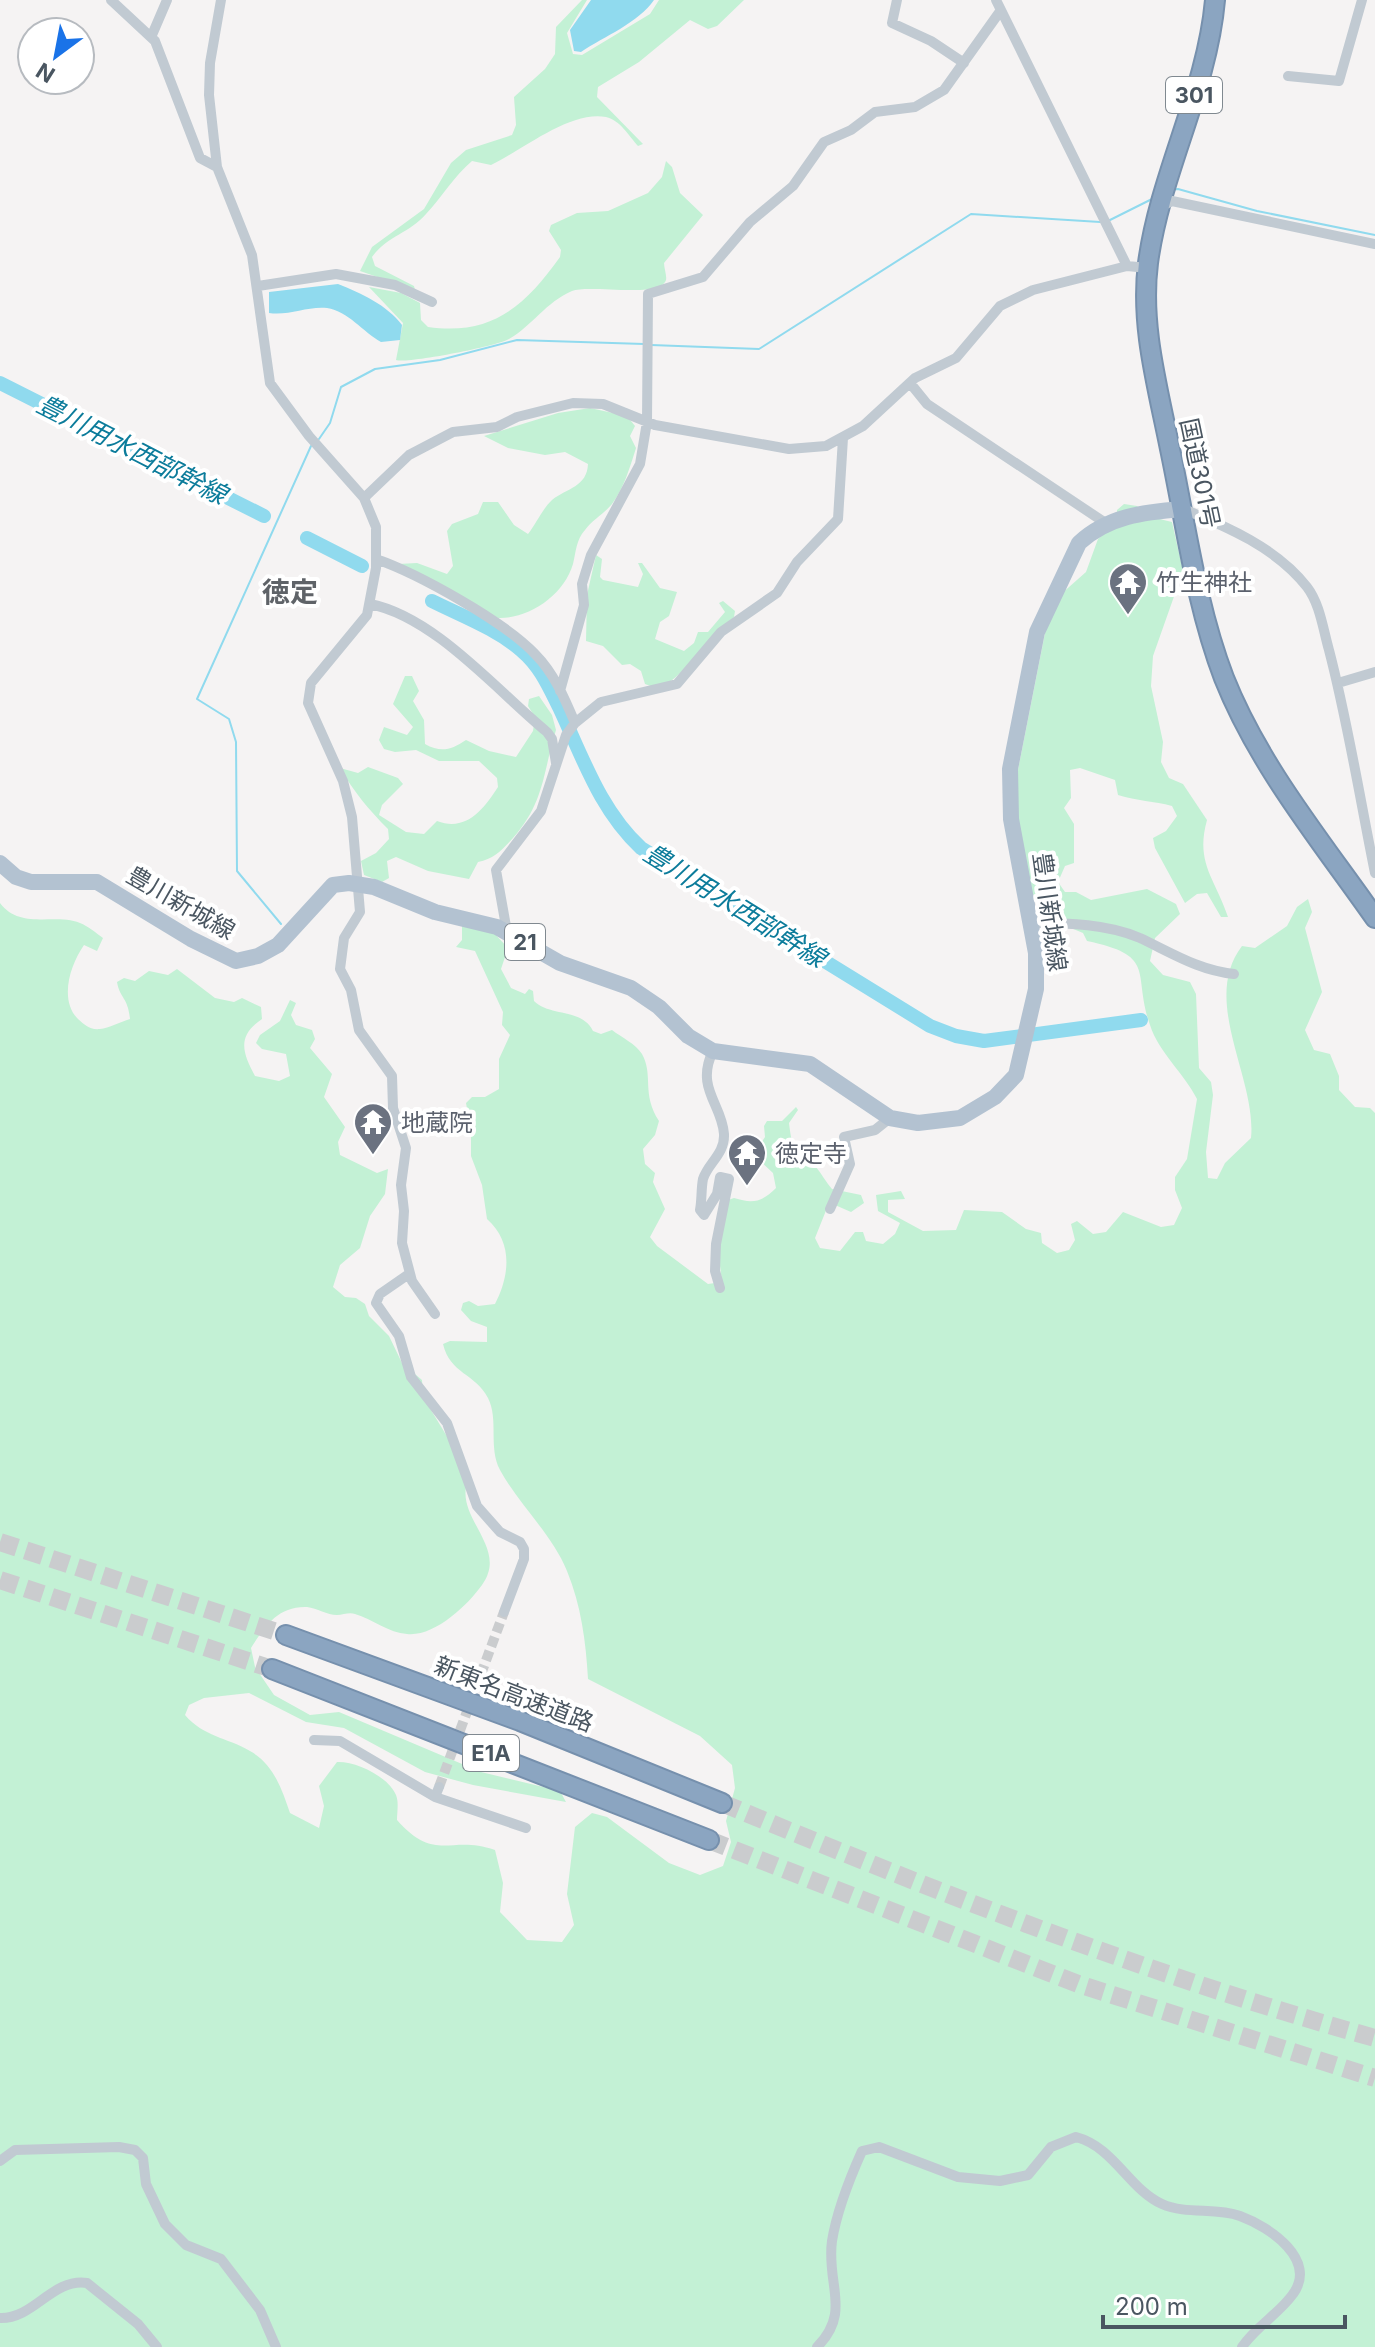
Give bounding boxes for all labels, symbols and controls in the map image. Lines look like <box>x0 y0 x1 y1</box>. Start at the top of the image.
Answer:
north arrow <box>16 16 96 96</box>
text: N <box>31 57 59 88</box>
road number: 301 <box>1166 77 1222 113</box>
water label: 豊川用水西部幹線 <box>32 388 234 511</box>
street label: 国道301号 <box>1174 415 1226 531</box>
temple icon: 竹生神社 <box>1107 561 1149 616</box>
place label: 竹生神社 <box>1156 568 1252 597</box>
district label: 徳定 <box>262 575 318 609</box>
water label: 豊川用水西部幹線 <box>639 837 834 975</box>
street label: 豊川新城線 <box>1027 851 1073 973</box>
street label: 豊川新城線 <box>122 860 240 946</box>
road number: 21 <box>505 924 545 960</box>
temple icon: 地蔵院 <box>352 1101 394 1156</box>
place label: 地蔵院 <box>401 1108 473 1137</box>
temple icon: 徳定寺 <box>726 1132 768 1187</box>
place label: 徳定寺 <box>775 1139 847 1168</box>
street label: 新東名高速道路 <box>430 1650 598 1738</box>
road number: E1A <box>463 1735 519 1771</box>
scale bar <box>1103 2279 1345 2329</box>
text: 200 m <box>1115 2292 1188 2321</box>

